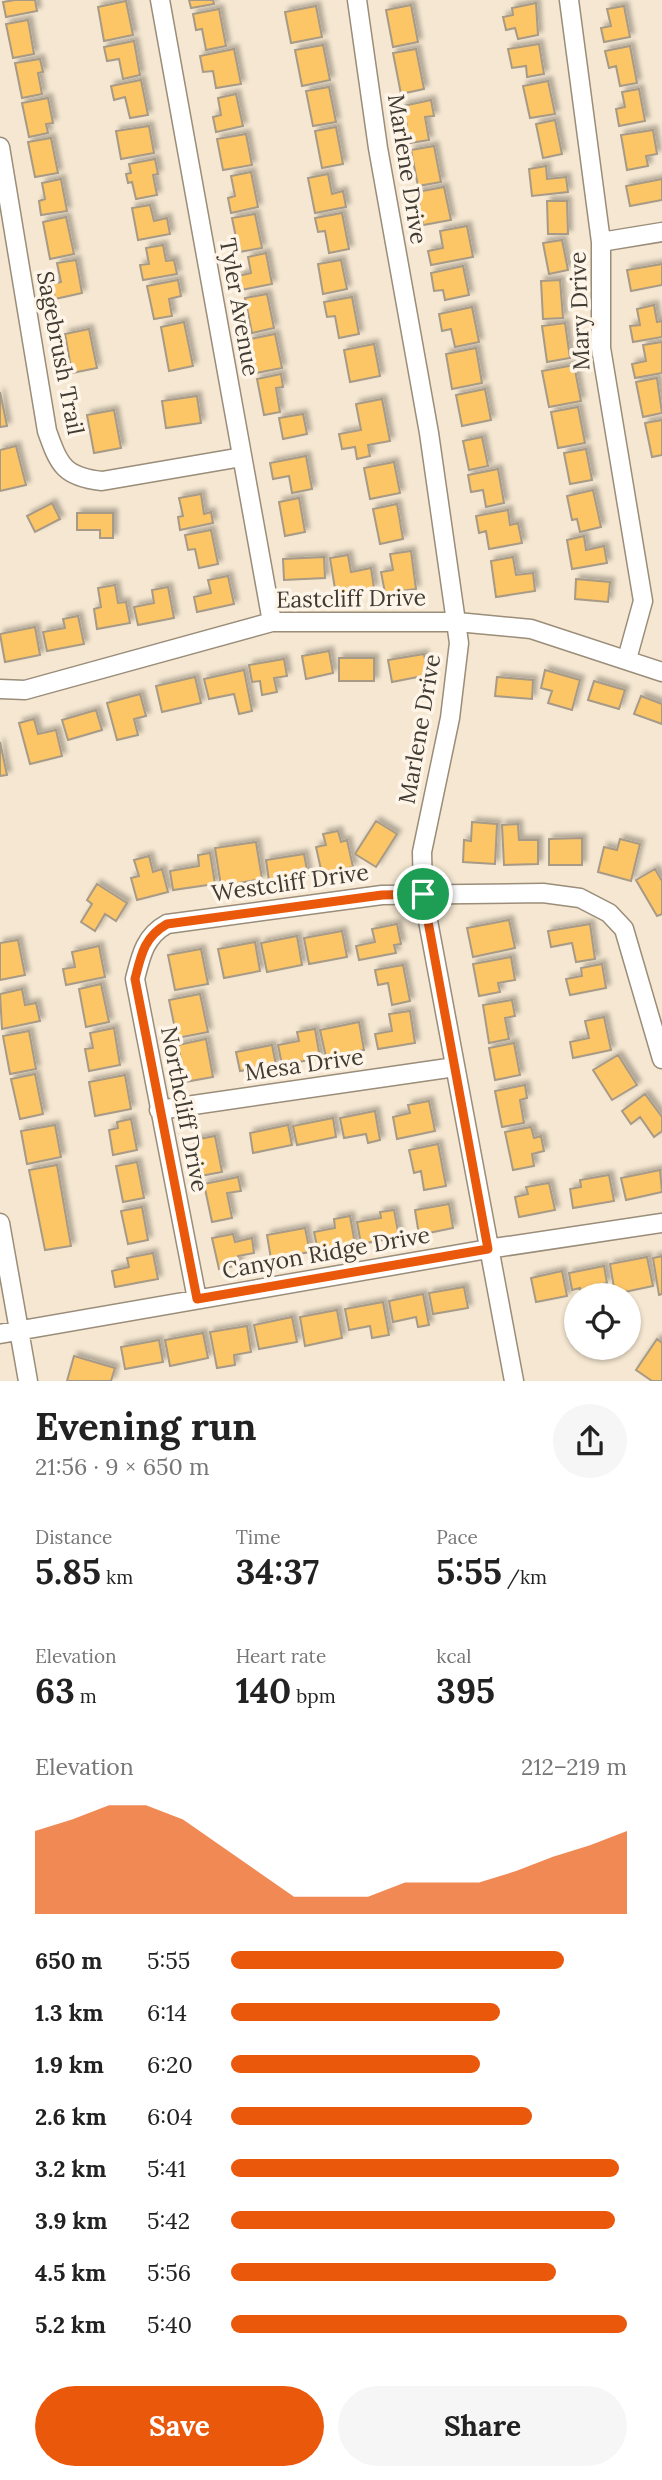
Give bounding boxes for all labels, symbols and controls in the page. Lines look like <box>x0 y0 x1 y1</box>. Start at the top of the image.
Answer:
street label: Marlene Drive <box>382 92 434 246</box>
street label: Tyler Avenue <box>214 236 266 378</box>
street label: Mary Drive <box>562 251 596 371</box>
street label: Sagebrush Trail <box>31 269 91 437</box>
street label: Eastcliff Drive <box>276 582 426 614</box>
street label: Marlene Drive <box>392 652 446 806</box>
street label: Westcliff Drive <box>210 857 370 907</box>
pin <box>393 864 453 924</box>
icon: arrive <box>404 875 442 913</box>
street label: Northcliff Drive <box>155 1024 215 1194</box>
street label: Mesa Drive <box>243 1041 365 1087</box>
street label: Canyon Ridge Drive <box>220 1219 432 1285</box>
map controls <box>564 1283 641 1360</box>
button: locate <box>564 1283 641 1360</box>
text: Evening run <box>35 1402 257 1450</box>
button: share <box>553 1404 627 1478</box>
text: 21:56 · 9 × 650 m <box>35 1452 209 1481</box>
text: Distance <box>35 1525 112 1549</box>
text: Time <box>236 1525 280 1549</box>
text: Pace <box>436 1525 478 1549</box>
text: 5.85 <box>35 1549 101 1594</box>
text: 34:37 <box>236 1549 319 1594</box>
text: 5:55 <box>436 1549 502 1594</box>
text: km <box>101 1565 133 1589</box>
text: /km <box>502 1565 547 1589</box>
text: Elevation <box>35 1644 117 1668</box>
text: Heart rate <box>236 1644 326 1668</box>
text: kcal <box>436 1644 471 1668</box>
text: 63 <box>35 1668 75 1713</box>
text: 140 <box>236 1668 291 1713</box>
text: 395 <box>436 1668 495 1713</box>
text: m <box>75 1684 97 1708</box>
text: bpm <box>291 1684 336 1708</box>
text: Elevation <box>35 1752 134 1781</box>
text: 212–219 m <box>521 1752 627 1781</box>
text: 650 m <box>35 1946 102 1975</box>
text: 5:55 <box>147 1946 190 1975</box>
text: 1.3 km <box>35 1998 103 2027</box>
text: 6:14 <box>147 1998 187 2027</box>
text: 1.9 km <box>35 2050 104 2079</box>
text: 6:20 <box>147 2050 193 2079</box>
text: 2.6 km <box>35 2102 107 2131</box>
text: 6:04 <box>147 2102 193 2131</box>
text: 3.2 km <box>35 2154 106 2183</box>
text: 5:41 <box>147 2154 186 2183</box>
text: 3.9 km <box>35 2206 107 2235</box>
text: 5:42 <box>147 2206 190 2235</box>
text: 4.5 km <box>35 2258 106 2287</box>
text: 5:56 <box>147 2258 191 2287</box>
text: 5.2 km <box>35 2310 106 2339</box>
text: 5:40 <box>147 2310 192 2339</box>
button: Save <box>35 2386 324 2466</box>
button: Share <box>338 2386 627 2466</box>

